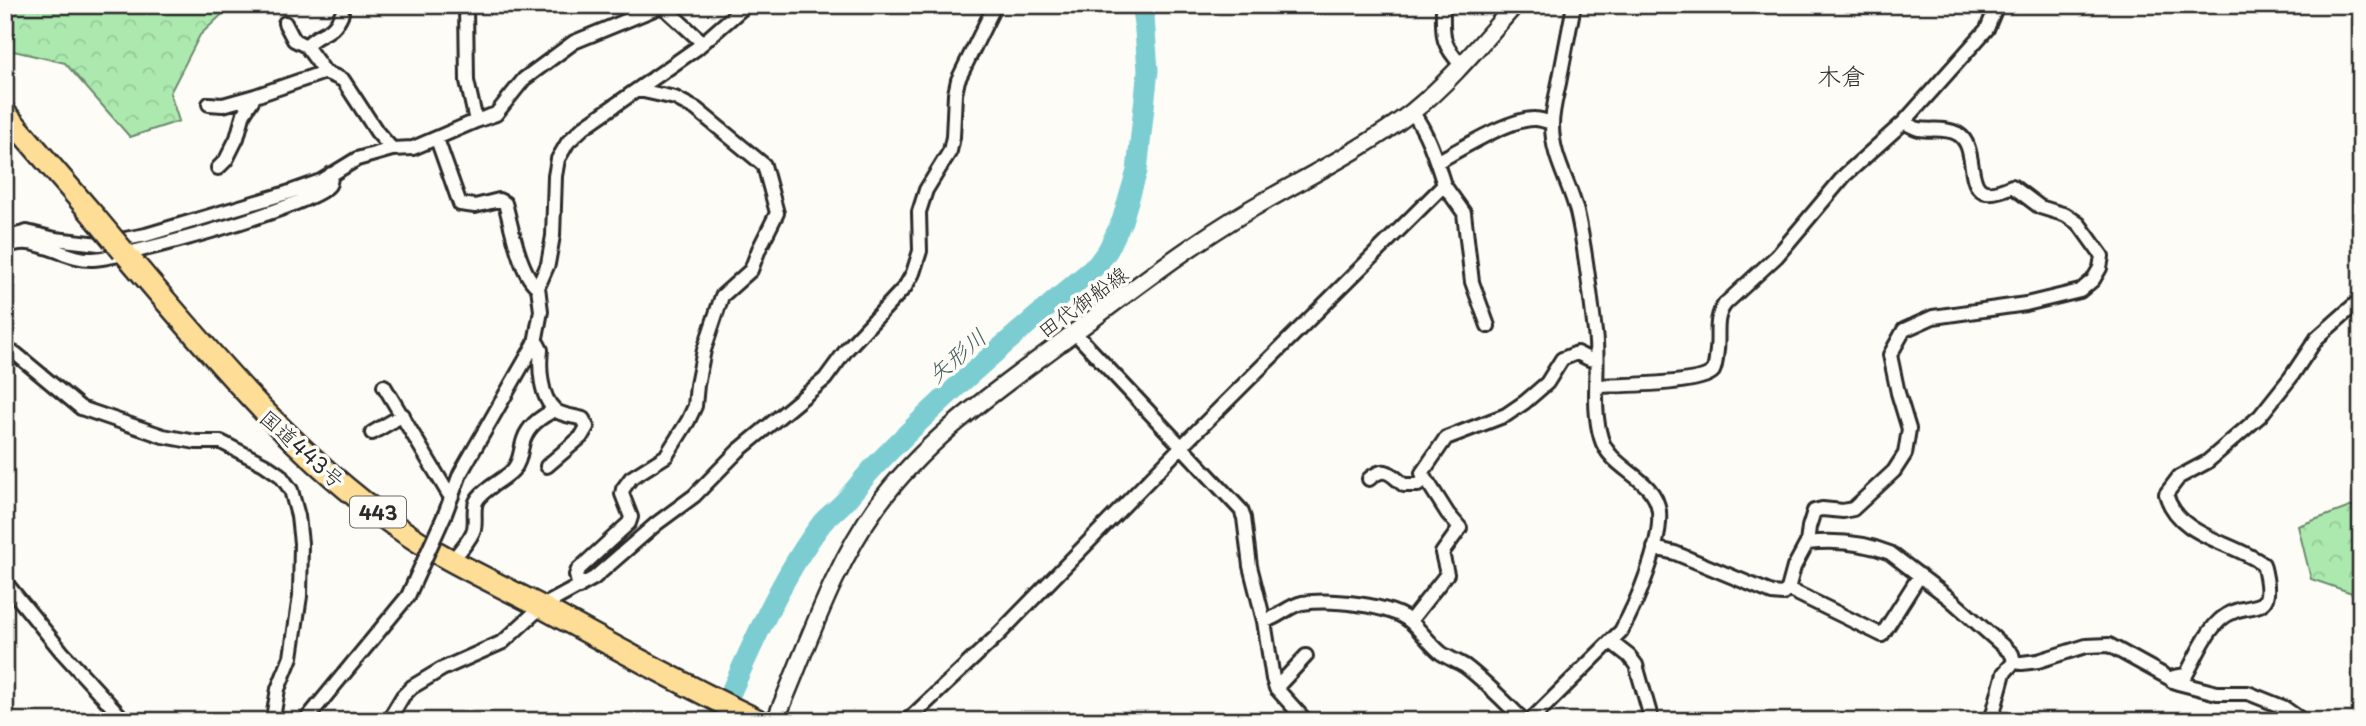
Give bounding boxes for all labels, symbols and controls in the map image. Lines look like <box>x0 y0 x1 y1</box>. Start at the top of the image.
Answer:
district label: 木倉 <box>1817 57 1865 93</box>
street label: 田代御船線 <box>1030 257 1134 345</box>
water label: 矢形川 <box>918 319 994 391</box>
street label: 国道443号 <box>253 401 353 495</box>
road number: 443 <box>350 496 406 527</box>

